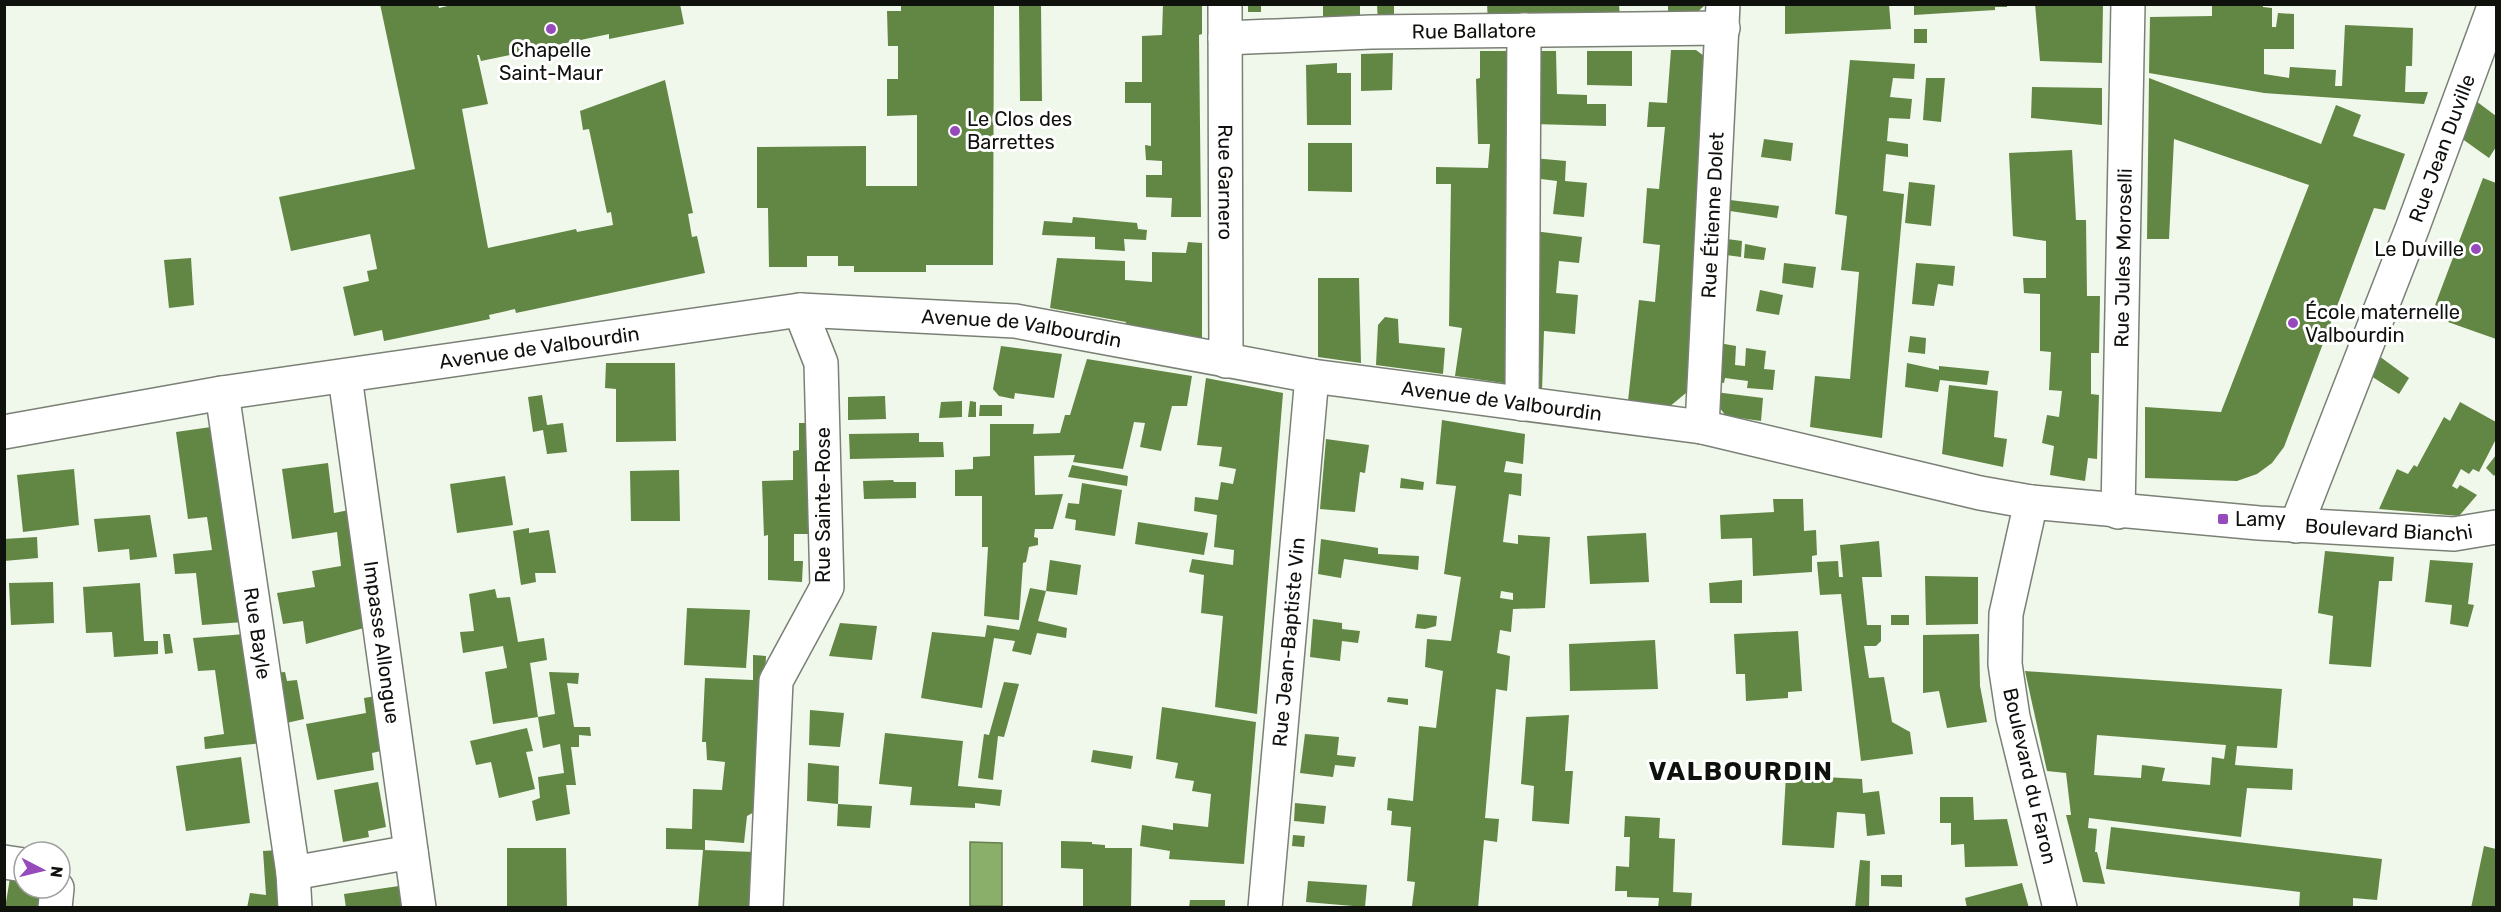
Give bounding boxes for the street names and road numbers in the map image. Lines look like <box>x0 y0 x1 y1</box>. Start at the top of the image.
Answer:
street label: Rue Ballatore <box>1412 18 1536 44</box>
street label: Rue Jean Duville <box>2404 71 2480 225</box>
street label: Rue Garnero <box>1213 124 1238 240</box>
street label: Rue Étienne Dolet <box>1696 131 1729 299</box>
street label: Rue Jules Moroselli <box>2109 168 2137 348</box>
street label: Avenue de Valbourdin <box>921 304 1124 353</box>
street label: Avenue de Valbourdin <box>438 321 641 374</box>
street label: Avenue de Valbourdin <box>1400 376 1603 426</box>
street label: Rue Sainte-Rose <box>811 427 835 583</box>
street label: Boulevard Bianchi <box>2304 514 2474 546</box>
street label: Rue Jean-Baptiste Vin <box>1267 536 1310 748</box>
street label: Impasse Allongue <box>359 559 405 725</box>
street label: Rue Bayle <box>239 586 276 681</box>
street label: Boulevard du Faron <box>1998 685 2062 867</box>

